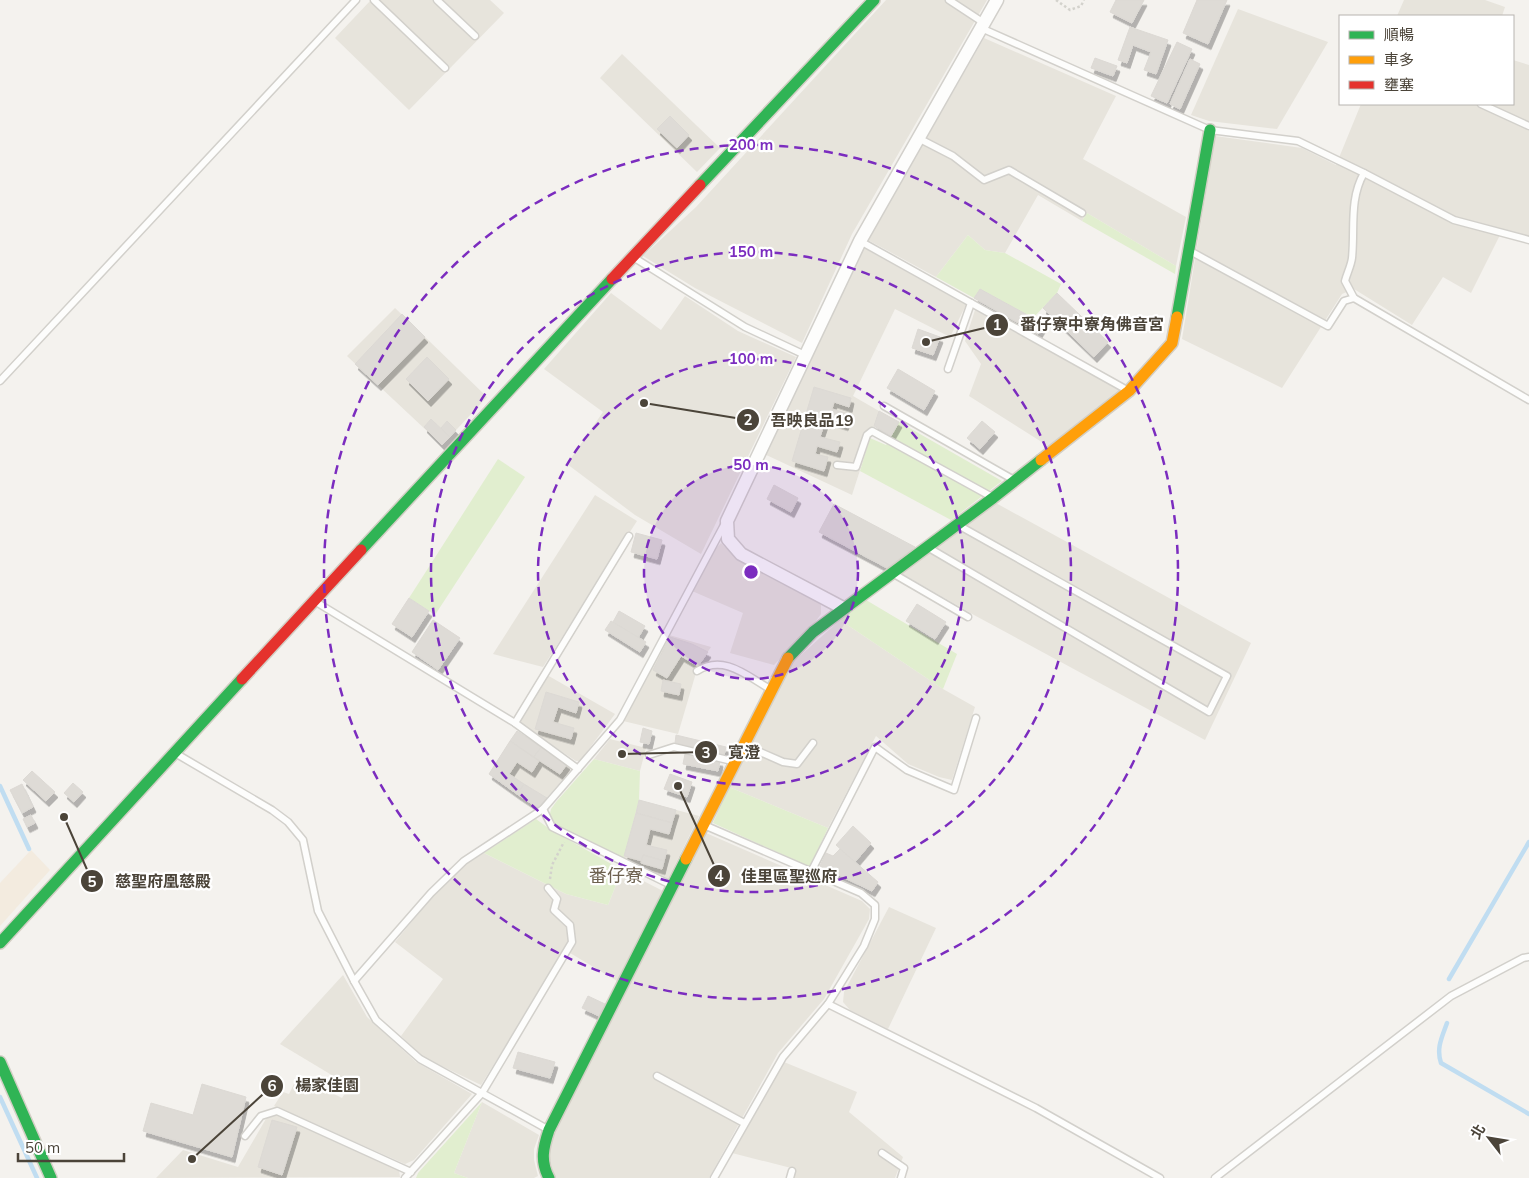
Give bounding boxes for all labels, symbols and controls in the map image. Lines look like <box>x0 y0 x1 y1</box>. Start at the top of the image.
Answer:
legend <box>1339 15 1514 105</box>
text: 順暢 <box>1384 25 1414 44</box>
text: 車多 <box>1384 50 1414 69</box>
text: 壅塞 <box>1384 75 1414 94</box>
text: 200 m <box>729 135 773 154</box>
text: 150 m <box>729 242 773 261</box>
callout: 番仔寮中寮角佛音宮 <box>985 309 1174 340</box>
text: 番仔寮中寮角佛音宮 <box>1020 314 1164 334</box>
text: 1 <box>992 315 1002 334</box>
text: 100 m <box>729 349 773 368</box>
callout: 吾映良品19 <box>735 405 863 436</box>
text: 2 <box>743 410 753 429</box>
text: 吾映良品19 <box>770 410 854 430</box>
text: 50 m <box>733 455 769 474</box>
centre of rings <box>742 563 760 581</box>
callout: 寬澄 <box>693 737 770 768</box>
text: 寬澄 <box>728 742 761 762</box>
text: 3 <box>701 743 711 762</box>
callout: 佳里區聖巡府 <box>706 861 847 892</box>
district label: 番仔寮 <box>589 864 643 887</box>
callout: 慈聖府凰慈殿 <box>80 866 221 897</box>
text: 4 <box>714 866 724 885</box>
text: 佳里區聖巡府 <box>741 866 837 886</box>
text: 慈聖府凰慈殿 <box>115 871 211 891</box>
text: 5 <box>87 872 97 891</box>
callout: 楊家佳園 <box>260 1070 369 1101</box>
text: 楊家佳園 <box>295 1075 359 1095</box>
text: 6 <box>267 1076 277 1095</box>
north arrow <box>1464 1113 1514 1163</box>
text: 北 <box>1467 1121 1489 1142</box>
scale bar <box>18 1130 124 1162</box>
text: 50 m <box>25 1138 60 1157</box>

